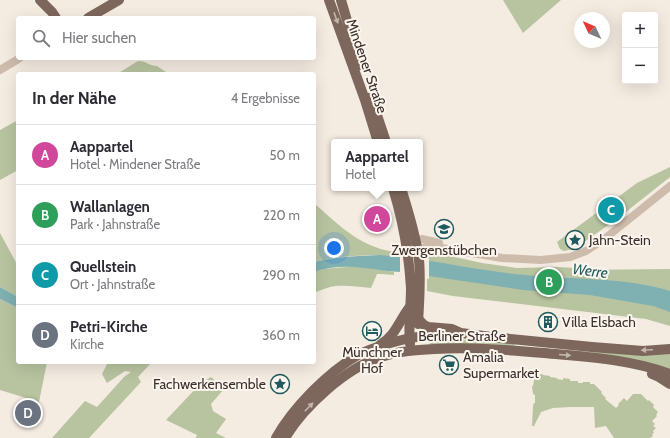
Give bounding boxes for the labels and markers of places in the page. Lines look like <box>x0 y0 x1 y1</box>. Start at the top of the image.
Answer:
pin: C <box>598 195 624 225</box>
pin: A <box>364 204 390 234</box>
school or university icon: Zwergenstübchen <box>433 218 455 240</box>
place icon: Jahn-Stein <box>564 229 586 251</box>
place label: Jahn-Stein <box>588 231 651 249</box>
place label: Zwergenstübchen <box>391 241 497 259</box>
pin: B <box>536 267 562 297</box>
building icon: Villa Elsbach <box>537 311 559 333</box>
place label: Villa Elsbach <box>562 313 636 331</box>
hotel icon: Münchner Hof <box>361 320 383 342</box>
place label: Münchner Hof <box>342 343 402 377</box>
place label: Amalia Supermarket <box>463 348 539 382</box>
supermarket icon: Amalia Supermarket <box>438 354 460 376</box>
place icon: Fachwerkensemble <box>269 373 291 395</box>
place label: Fachwerkensemble <box>153 375 266 393</box>
pin: D <box>15 398 41 428</box>

